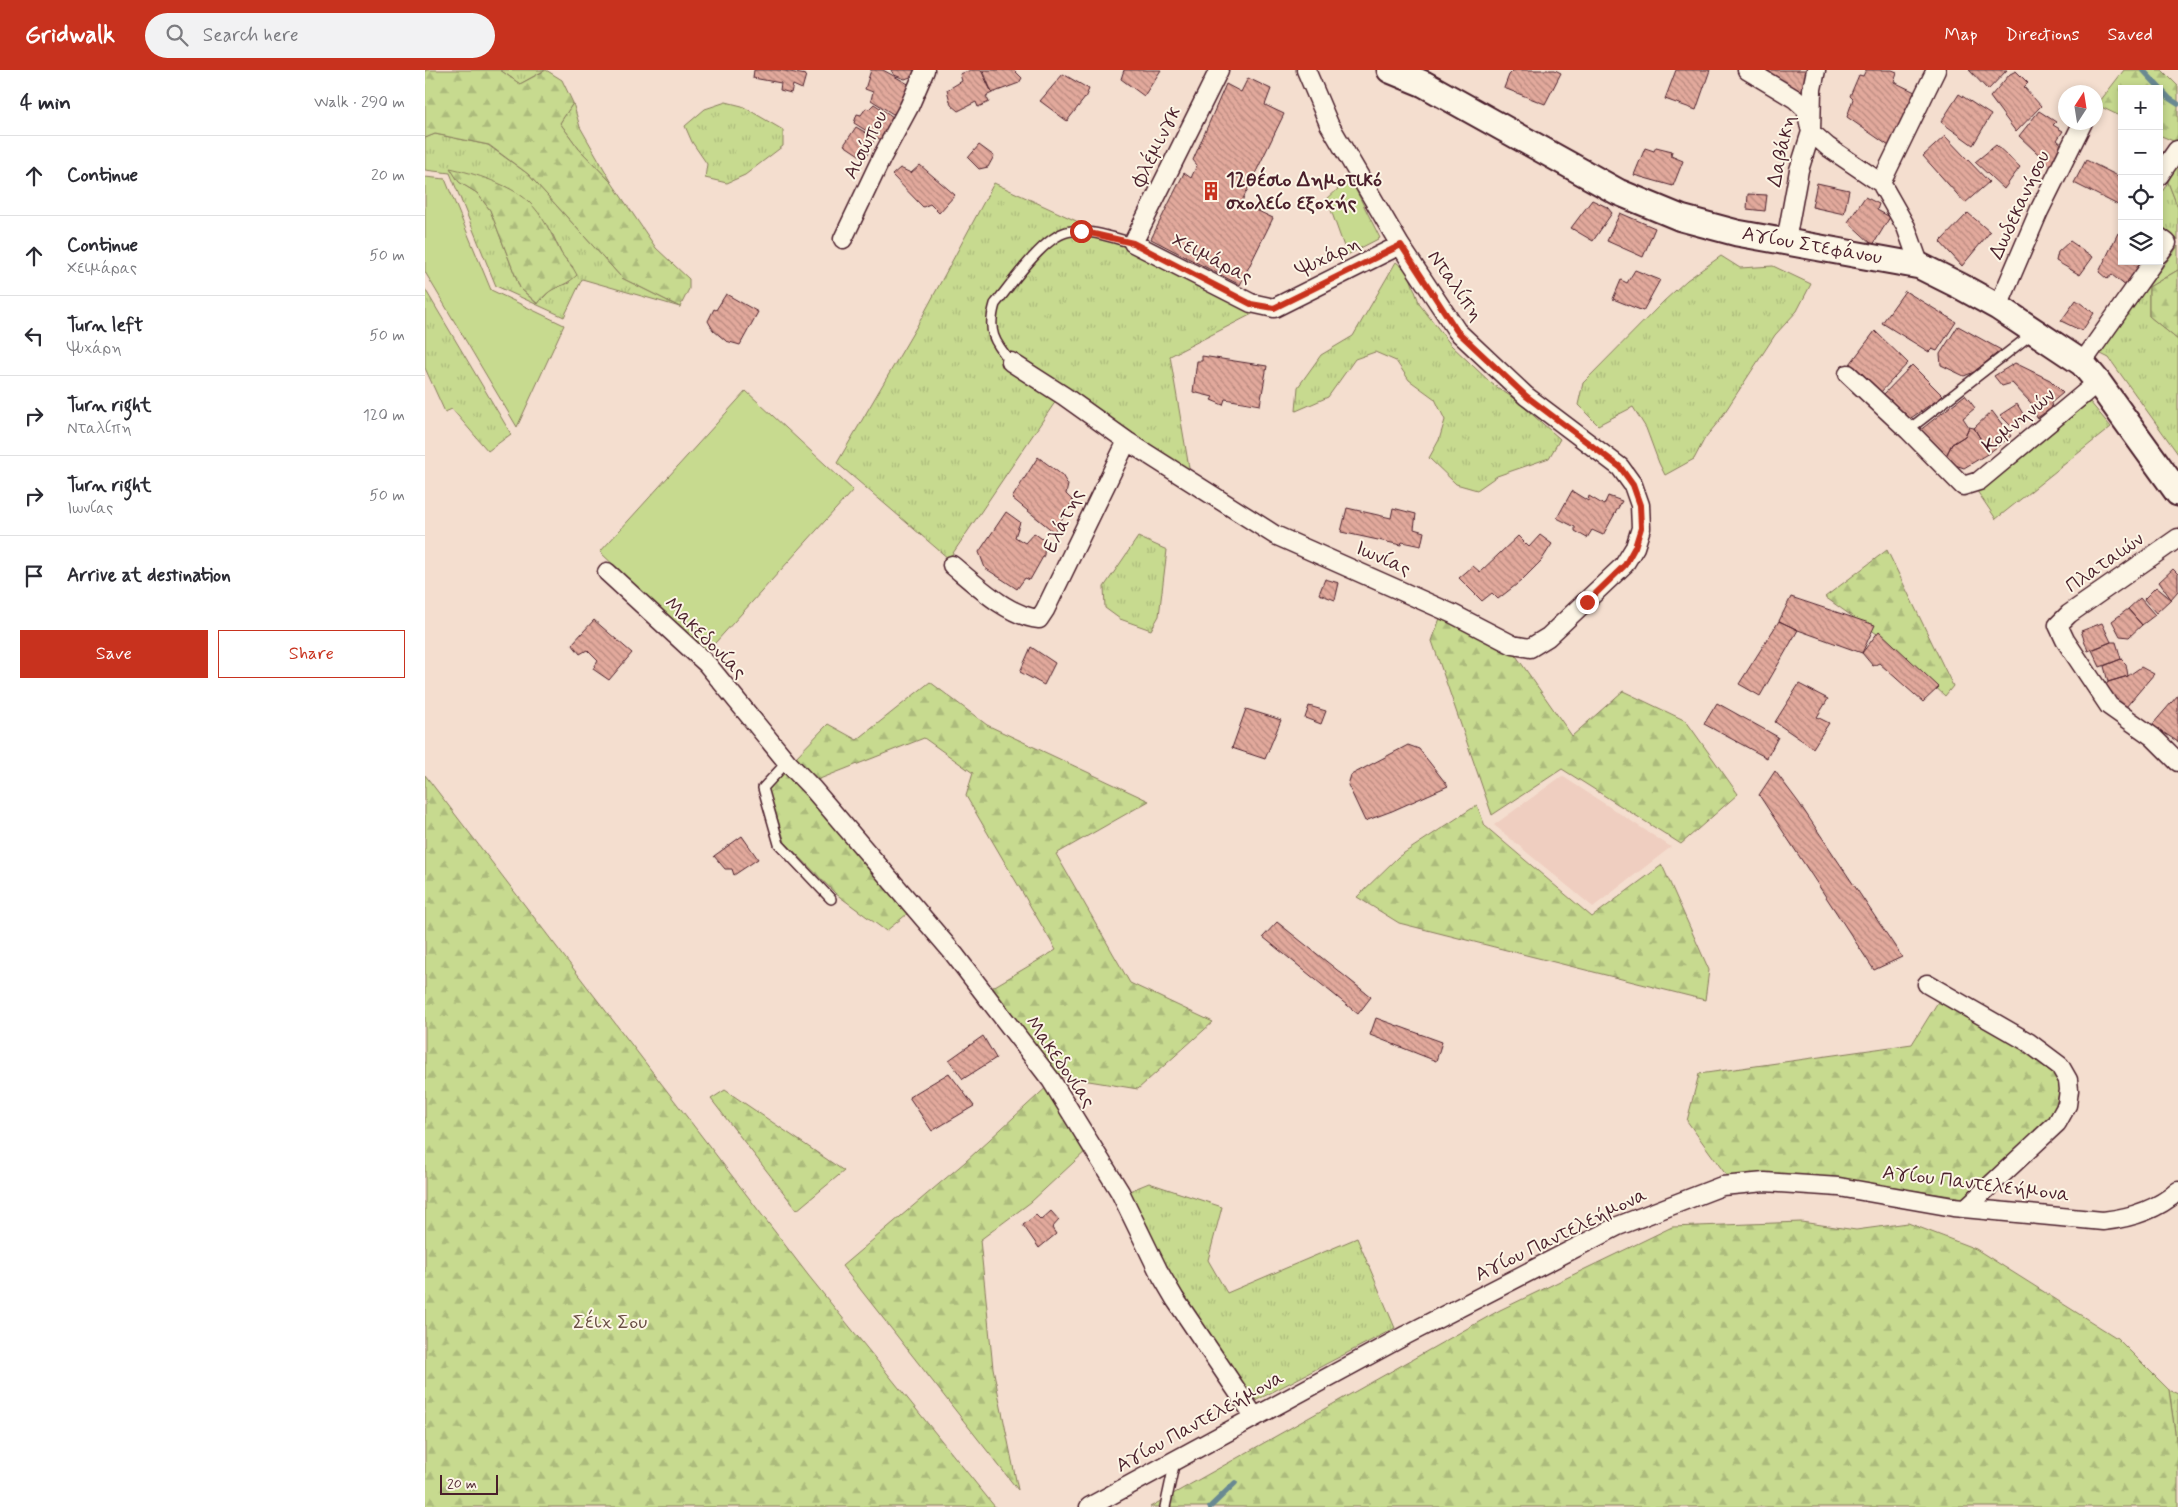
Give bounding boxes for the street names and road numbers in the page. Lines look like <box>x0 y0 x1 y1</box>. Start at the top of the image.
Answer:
street label: Φλέμινγκ <box>1125 102 1188 193</box>
street label: Αισώπου <box>837 106 895 184</box>
street label: Δαβάκη <box>1761 113 1803 189</box>
street label: Δωδεκανήσου <box>1983 146 2057 264</box>
street label: Αγίου Στεφάνου <box>1740 220 1884 272</box>
street label: Χειμάρας <box>1167 227 1257 291</box>
street label: Ψυχάρη <box>1290 230 1365 285</box>
street label: Νταλίπη <box>1421 245 1489 327</box>
street label: Κομνηνών <box>1977 382 2062 460</box>
street label: Ελάτης <box>1037 484 1091 557</box>
street label: Πλαταιών <box>2060 526 2150 600</box>
street label: Ιωνίας <box>1351 535 1415 583</box>
street label: Μακεδονίας <box>658 591 752 685</box>
street label: Μακεδονίας <box>1018 1011 1102 1114</box>
street label: Αγίου Παντελεήμονα <box>1881 1159 2071 1209</box>
street label: Αγίου Παντελεήμονα <box>1470 1181 1652 1288</box>
street label: Αγίου Παντελεήμονα <box>1111 1364 1289 1480</box>

